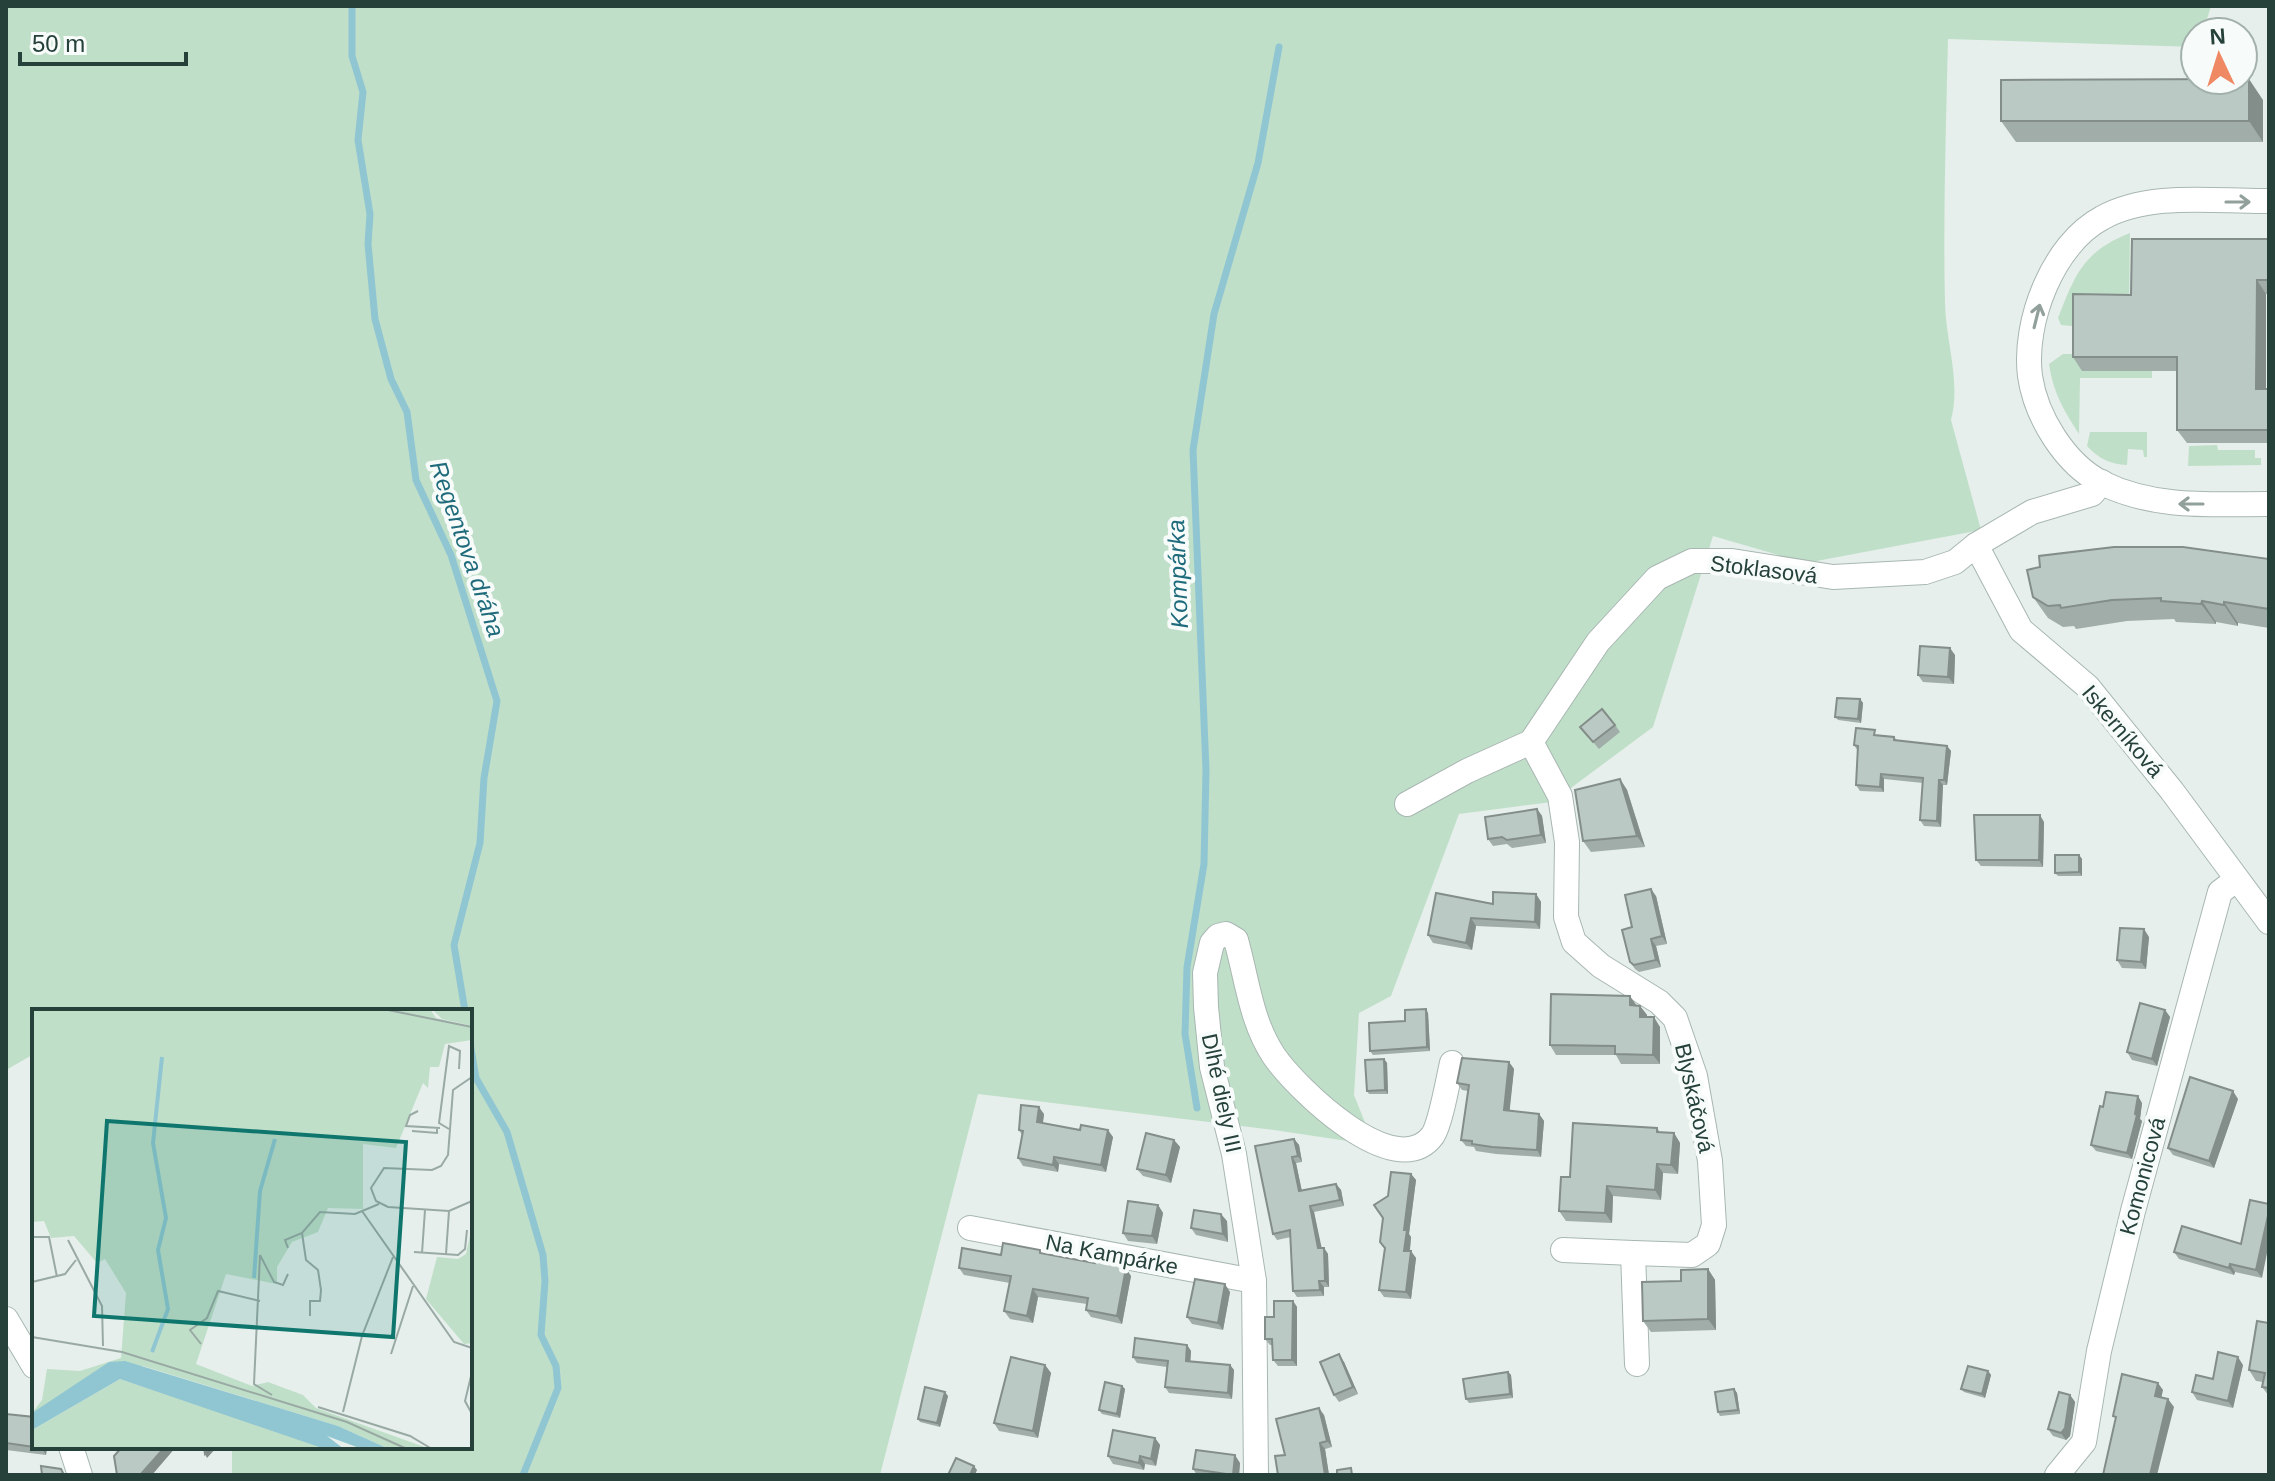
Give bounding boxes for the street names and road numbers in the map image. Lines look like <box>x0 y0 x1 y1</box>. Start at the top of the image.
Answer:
street label: Stoklasová <box>1709 551 1820 589</box>
street label: Iskerníková <box>2077 680 2169 783</box>
street label: Dlhé diely III <box>1197 1031 1246 1155</box>
street label: Blyskáčová <box>1670 1041 1719 1156</box>
street label: Komonicová <box>2115 1114 2170 1238</box>
street label: Na Kampárke <box>1043 1229 1180 1280</box>

